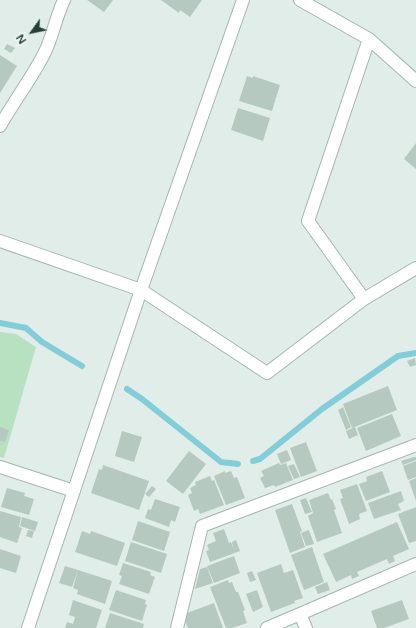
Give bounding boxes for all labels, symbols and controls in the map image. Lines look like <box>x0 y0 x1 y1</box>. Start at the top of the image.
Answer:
north arrow <box>12 12 52 52</box>
text: N <box>14 32 29 46</box>

